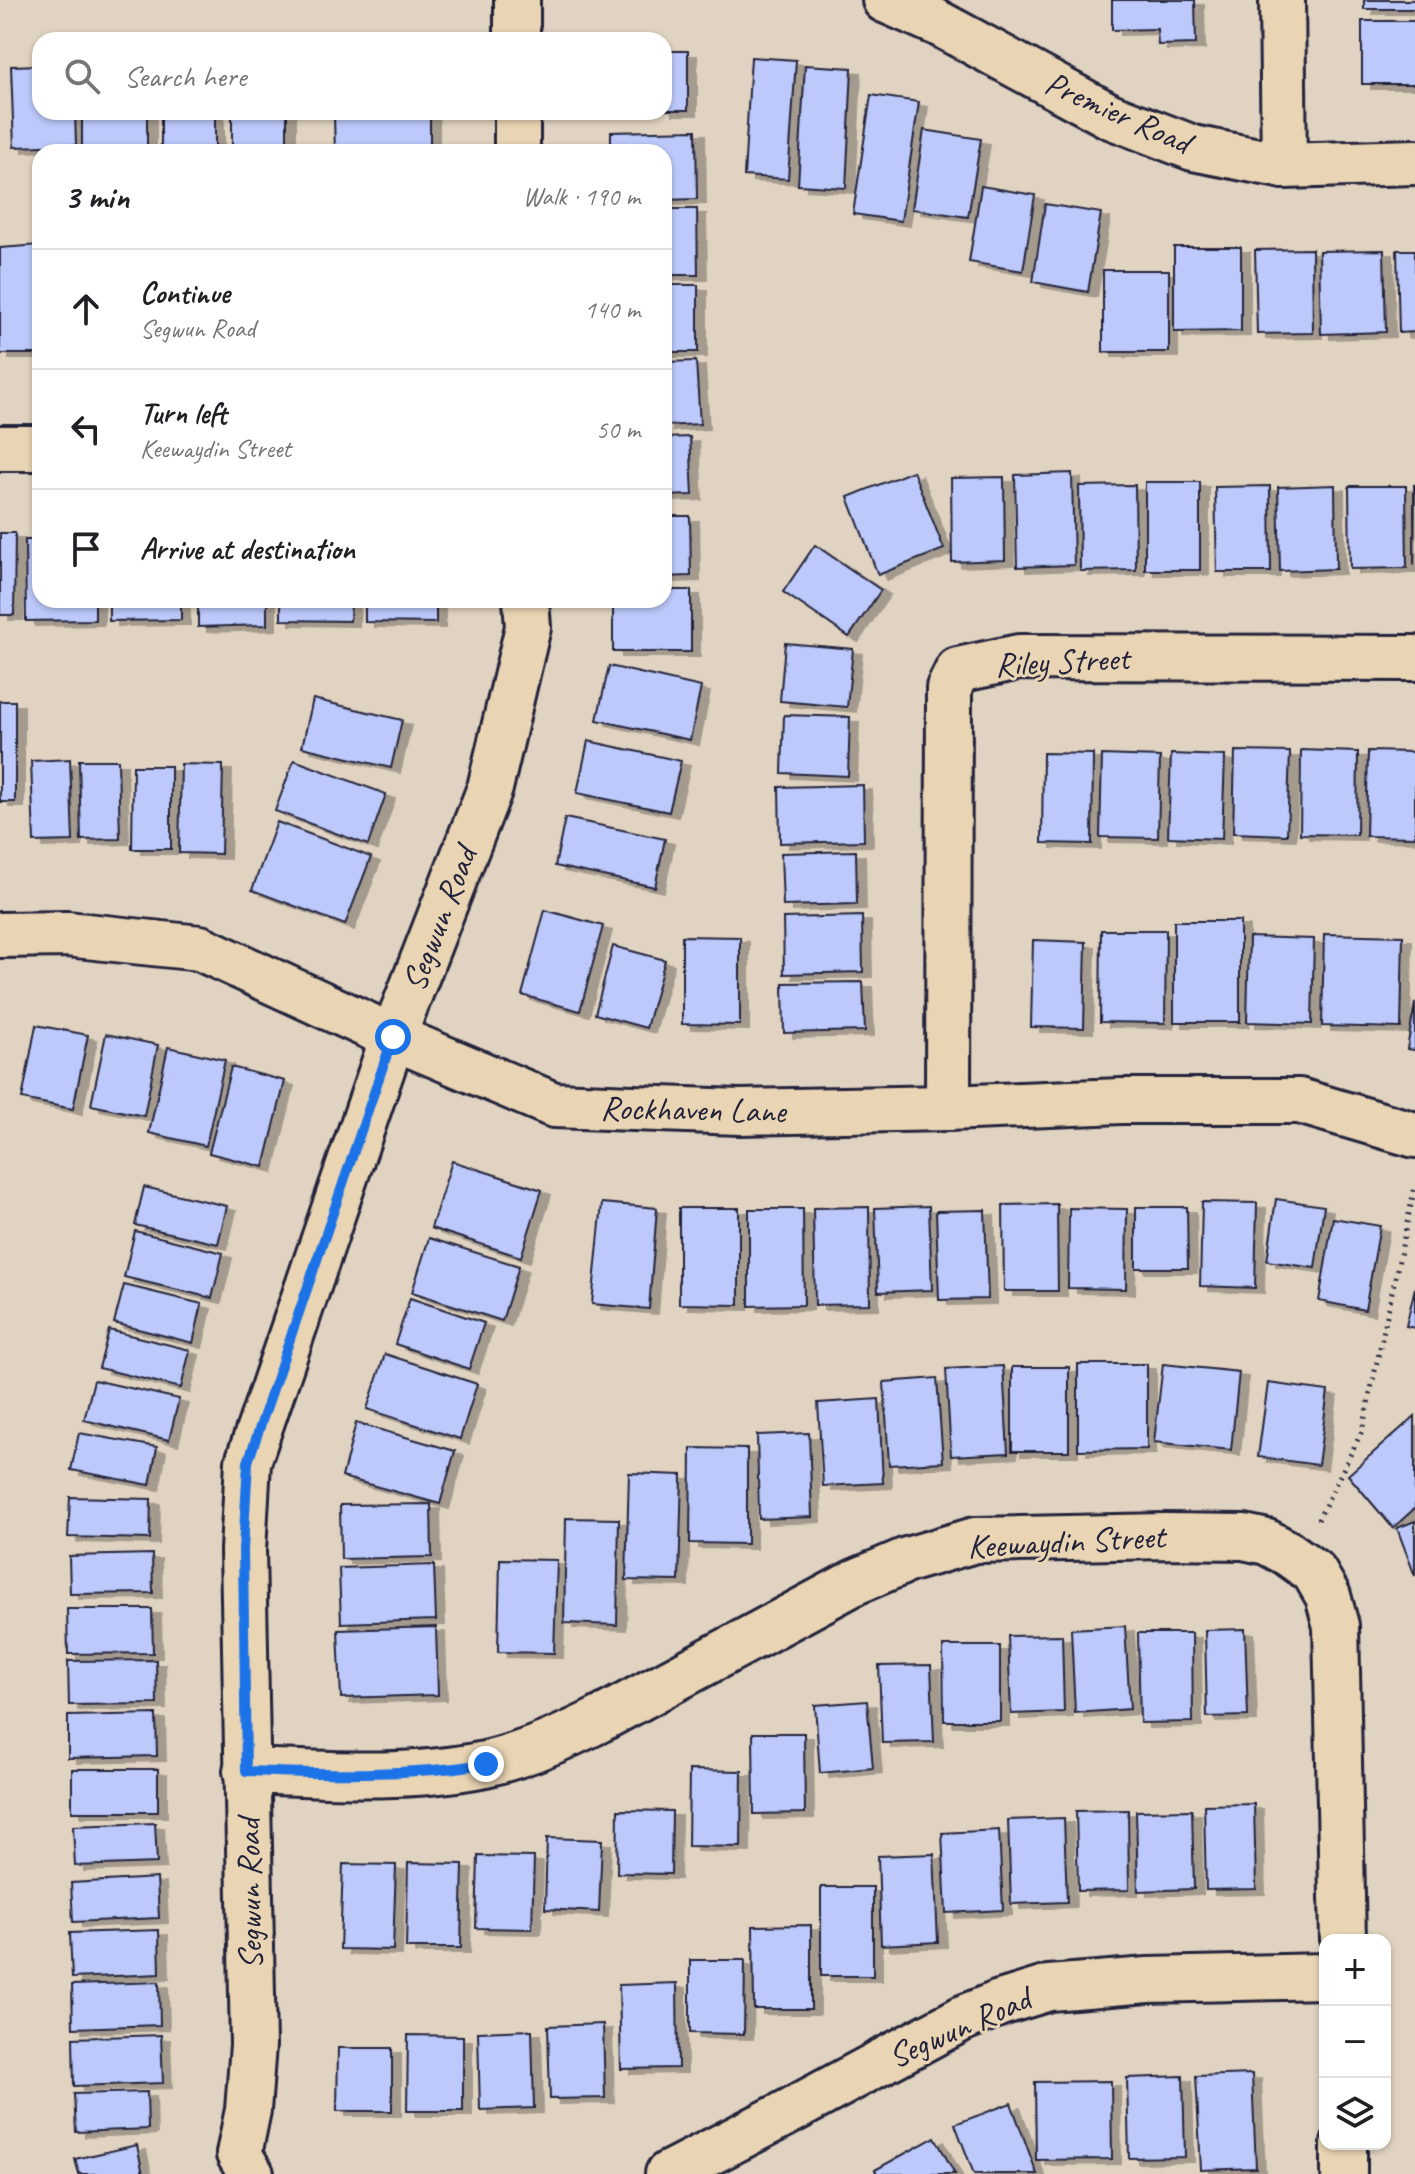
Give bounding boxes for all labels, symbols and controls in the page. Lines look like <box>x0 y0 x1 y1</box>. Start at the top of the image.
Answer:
search box <box>32 32 672 120</box>
icon: search <box>60 54 104 98</box>
text: Search here <box>124 57 246 95</box>
street label: Premier Road <box>1039 61 1202 165</box>
text: 3 min <box>64 175 129 218</box>
text: Walk · 190 m <box>523 180 640 213</box>
text: Continue <box>140 274 230 312</box>
icon: ahead <box>64 287 108 331</box>
text: 140 m <box>584 293 640 326</box>
text: Segwun Road <box>140 312 255 345</box>
text: Turn left <box>140 394 227 432</box>
icon: left <box>64 407 108 451</box>
text: 50 m <box>596 413 640 446</box>
text: Keewaydin Street <box>140 432 291 465</box>
icon: arrive <box>64 527 108 571</box>
text: Arrive at destination <box>140 530 355 568</box>
street label: Riley Street <box>994 636 1134 686</box>
street label: Segwun Road <box>392 837 488 997</box>
route start <box>375 1019 411 1055</box>
street label: Rockhaven Lane <box>600 1086 788 1132</box>
street label: Keewaydin Street <box>966 1514 1169 1568</box>
route end <box>468 1746 504 1782</box>
street label: Segwun Road <box>226 1814 272 1970</box>
map controls <box>1319 1934 1391 2150</box>
button: + <box>1319 1934 1391 2006</box>
street label: Segwun Road <box>881 1975 1041 2077</box>
button: − <box>1319 2006 1391 2078</box>
button: layers <box>1319 2078 1391 2150</box>

